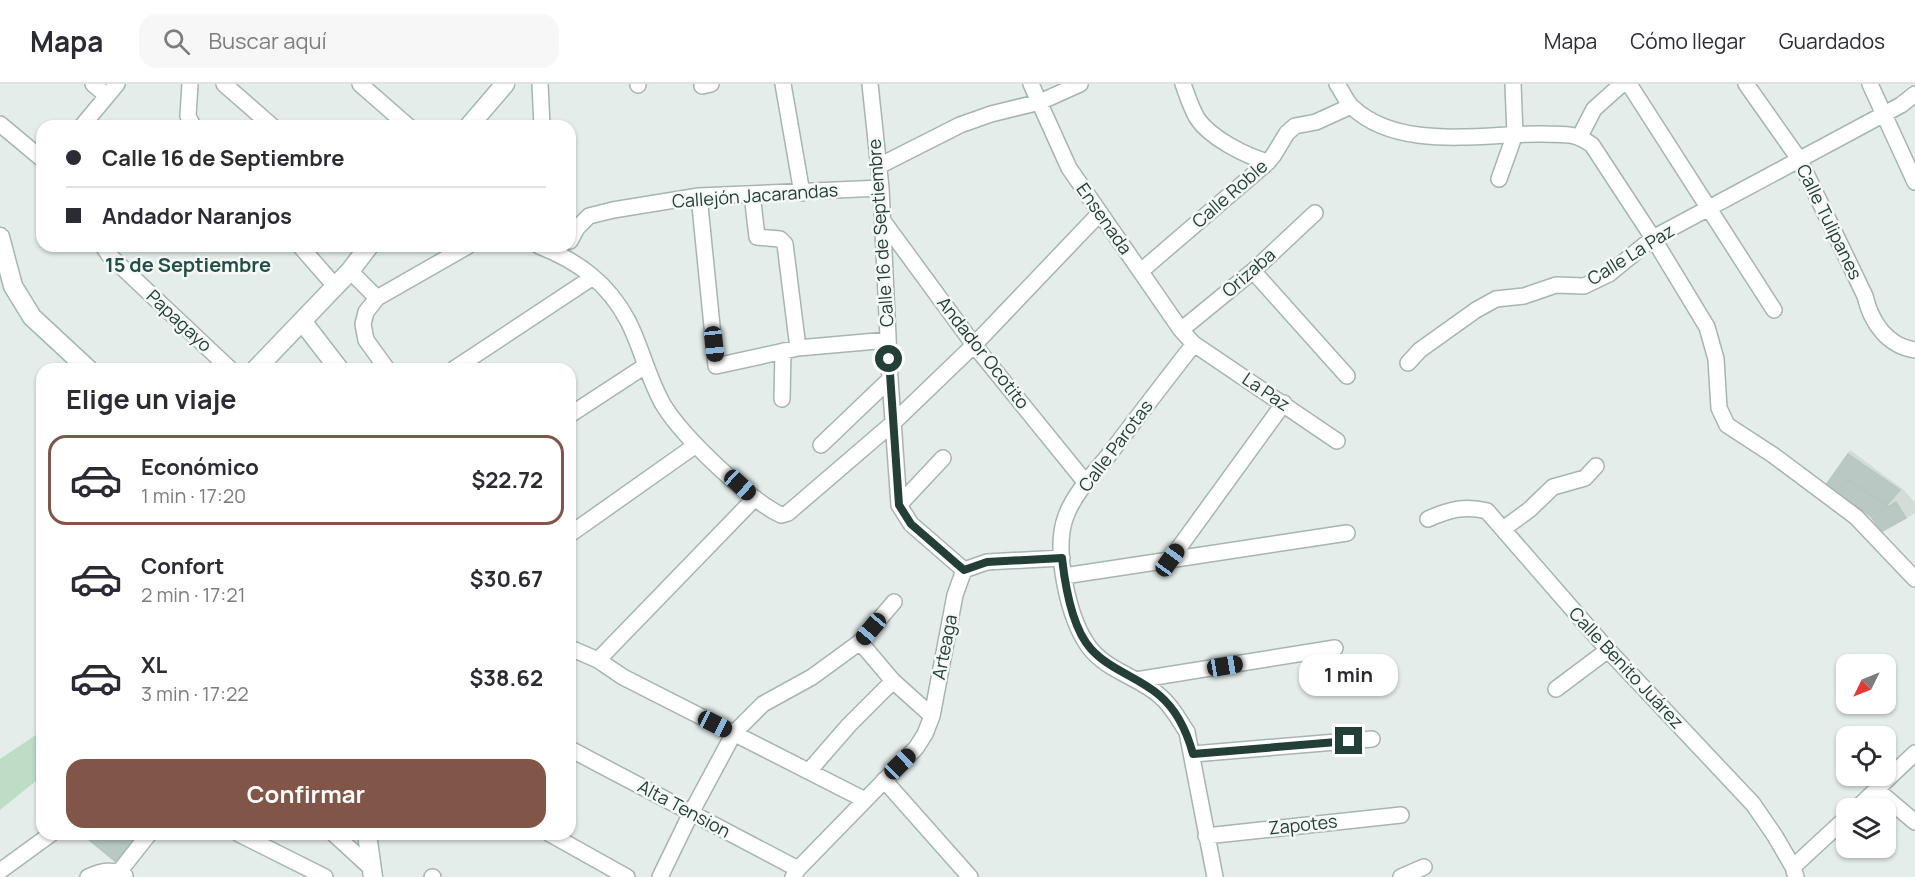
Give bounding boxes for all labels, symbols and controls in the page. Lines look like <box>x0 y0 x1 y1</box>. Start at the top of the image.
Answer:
search box <box>139 14 559 68</box>
text: Mapa <box>30 22 103 60</box>
icon: search <box>160 25 193 58</box>
text: Buscar aquí <box>208 26 327 56</box>
text: Mapa <box>1544 27 1597 55</box>
text: Cómo llegar <box>1630 27 1746 55</box>
text: Guardados <box>1779 27 1885 55</box>
street label: Calle 16 de Septiembre <box>861 138 899 328</box>
text: Calle 16 de Septiembre <box>102 143 345 173</box>
street label: Calle Roble <box>1186 154 1272 233</box>
street label: Calle Tulipanes <box>1792 160 1868 283</box>
street label: Callejón Jacarandas <box>671 177 839 213</box>
street label: Ensenada <box>1071 178 1138 259</box>
text: Andador Naranjos <box>102 201 292 231</box>
street label: Calle La Paz <box>1582 218 1678 290</box>
street label: Orizaba <box>1217 242 1280 302</box>
district label: 15 de Septiembre <box>105 251 271 278</box>
street label: Papagayo <box>142 284 217 357</box>
street label: Andador Ocotito <box>932 291 1035 414</box>
car <box>703 325 725 363</box>
route start <box>875 345 902 372</box>
street label: La Paz <box>1238 366 1295 416</box>
text: Elige un viaje <box>66 380 237 417</box>
street label: Calle Parotas <box>1073 394 1158 496</box>
text: Económico <box>141 452 259 482</box>
icon: car <box>69 453 123 507</box>
text: $22.72 <box>471 465 543 495</box>
car <box>721 466 759 504</box>
text: 1 min · 17:20 <box>141 482 246 509</box>
car <box>1152 540 1188 580</box>
text: Confort <box>141 551 224 581</box>
icon: car <box>69 552 123 606</box>
text: $30.67 <box>470 564 543 594</box>
text: 2 min · 17:21 <box>141 581 245 608</box>
street label: Calle Benito Juárez <box>1564 601 1689 733</box>
car <box>853 609 889 649</box>
street label: Arteaga <box>926 612 962 681</box>
text: XL <box>141 650 167 680</box>
icon: car <box>69 651 123 705</box>
car <box>1206 654 1244 678</box>
callout: 1 min <box>1300 654 1398 696</box>
north arrow <box>1836 654 1896 714</box>
map controls <box>1836 654 1896 858</box>
text: 1 min <box>1324 661 1373 688</box>
text: $38.62 <box>469 663 543 693</box>
text: 3 min · 17:22 <box>141 680 249 707</box>
car <box>695 708 735 740</box>
button: locate <box>1836 726 1896 786</box>
route end <box>1335 727 1362 754</box>
car <box>881 745 919 783</box>
button: Confirmar <box>66 759 546 828</box>
street label: Alta Tension <box>634 774 735 843</box>
button: layers <box>1836 798 1896 858</box>
street label: Zapotes <box>1267 808 1339 840</box>

